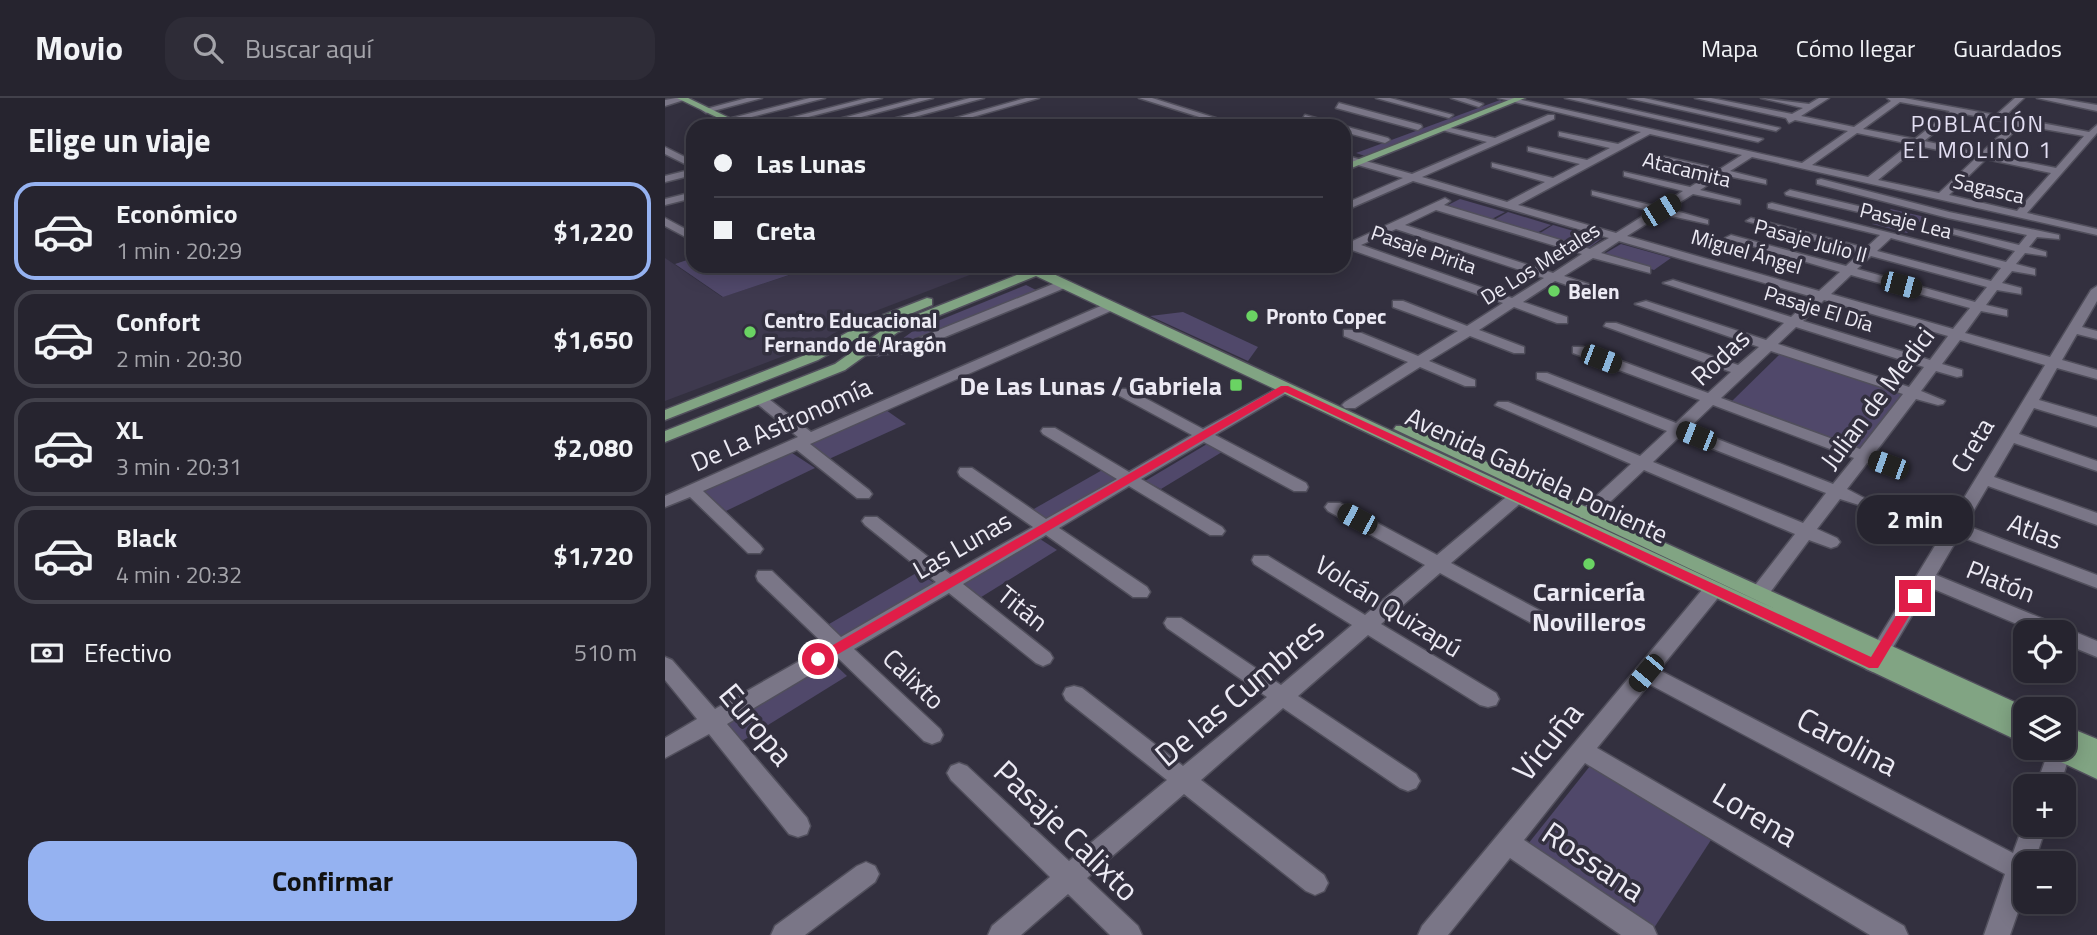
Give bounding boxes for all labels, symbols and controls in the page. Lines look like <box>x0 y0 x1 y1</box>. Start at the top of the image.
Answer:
search box <box>165 17 655 80</box>
text: Movio <box>35 23 123 73</box>
icon: search <box>189 29 227 67</box>
text: Buscar aquí <box>245 29 372 68</box>
text: Mapa <box>1701 30 1758 66</box>
text: Cómo llegar <box>1796 30 1915 66</box>
text: Guardados <box>1953 30 2062 66</box>
district label: POBLACIÓN EL MOLINO 1 <box>1903 106 2053 167</box>
text: Elige un viaje <box>28 116 211 164</box>
street label: Atacamita <box>1640 143 1735 196</box>
text: Las Lunas <box>756 144 866 183</box>
street label: Sagasca <box>1950 164 2028 212</box>
car <box>1638 190 1685 230</box>
street label: Pasaje Lea <box>1856 193 1956 247</box>
text: Económico <box>116 194 238 233</box>
icon: car <box>32 200 95 263</box>
street label: Pasaje Julio II <box>1751 210 1871 270</box>
text: Creta <box>756 211 816 250</box>
text: $1,220 <box>553 212 633 251</box>
street label: De Los Metales <box>1474 214 1606 312</box>
street label: Pasaje Pirita <box>1367 216 1482 282</box>
street label: Miguel Ángel <box>1688 220 1806 282</box>
text: 1 min · 20:29 <box>116 233 242 268</box>
car <box>1878 269 1925 301</box>
place label: Belen <box>1568 275 1620 307</box>
street label: Pasaje El Día <box>1760 276 1878 340</box>
marker: Belen <box>1546 283 1562 299</box>
place label: Pronto Copec <box>1266 300 1386 332</box>
text: Confort <box>116 302 200 341</box>
place label: Centro Educacional Fernando de Aragón <box>764 304 947 360</box>
icon: car <box>32 308 95 371</box>
marker: Pronto Copec <box>1244 308 1260 324</box>
street label: Rodas <box>1682 319 1758 395</box>
street label: Julian de Medici <box>1810 319 1944 477</box>
text: $1,650 <box>553 320 633 359</box>
marker: Centro Educacional Fernando de Aragón <box>742 324 758 340</box>
text: 2 min · 20:30 <box>116 341 242 376</box>
car <box>1578 342 1625 376</box>
place label: De Las Lunas / Gabriela <box>959 366 1222 405</box>
street label: De La Astronomía <box>684 367 878 481</box>
marker: De Las Lunas / Gabriela <box>1228 377 1244 393</box>
street label: Avenida Gabriela Poniente <box>1399 397 1675 553</box>
text: XL <box>116 410 143 449</box>
street label: Creta <box>1940 410 2004 480</box>
icon: car <box>32 416 95 479</box>
car <box>1673 418 1720 454</box>
text: $2,080 <box>553 428 633 467</box>
car <box>1865 448 1912 482</box>
text: 3 min · 20:31 <box>116 449 242 484</box>
callout: 2 min <box>1857 494 1973 544</box>
car <box>1334 500 1381 538</box>
street label: Las Lunas <box>905 501 1019 589</box>
text: 2 min <box>1887 502 1943 537</box>
street label: Atlas <box>2002 503 2068 559</box>
text: Black <box>116 518 177 557</box>
icon: car <box>32 524 95 587</box>
text: $1,720 <box>553 536 633 575</box>
street label: Volcán Quizapú <box>1308 545 1470 667</box>
street label: Platón <box>1961 550 2041 612</box>
marker: Carnicería Novilleros <box>1581 556 1597 572</box>
text: 4 min · 20:32 <box>116 557 242 592</box>
place label: Carnicería Novilleros <box>1532 572 1646 641</box>
street label: Titán <box>989 575 1057 641</box>
route end <box>1899 580 1931 612</box>
street label: De las Cumbres <box>1144 607 1334 777</box>
map controls <box>2013 620 2076 914</box>
button: locate <box>2013 620 2076 683</box>
text: Efectivo <box>84 633 172 672</box>
icon: cash <box>28 634 66 672</box>
text: 510 m <box>574 635 637 670</box>
street label: Calixto <box>874 639 954 719</box>
route start <box>802 643 834 675</box>
car <box>1625 650 1668 696</box>
street label: Europa <box>708 672 806 776</box>
street label: Vicuña <box>1500 691 1594 791</box>
street label: Carolina <box>1789 694 1907 788</box>
button: layers <box>2013 697 2076 760</box>
street label: Pasaje Calixto <box>983 748 1151 912</box>
street label: Lorena <box>1704 770 1808 858</box>
button: + <box>2013 774 2076 837</box>
street label: Rossana <box>1533 809 1655 913</box>
button: Confirmar <box>28 841 637 921</box>
button: − <box>2013 851 2076 914</box>

